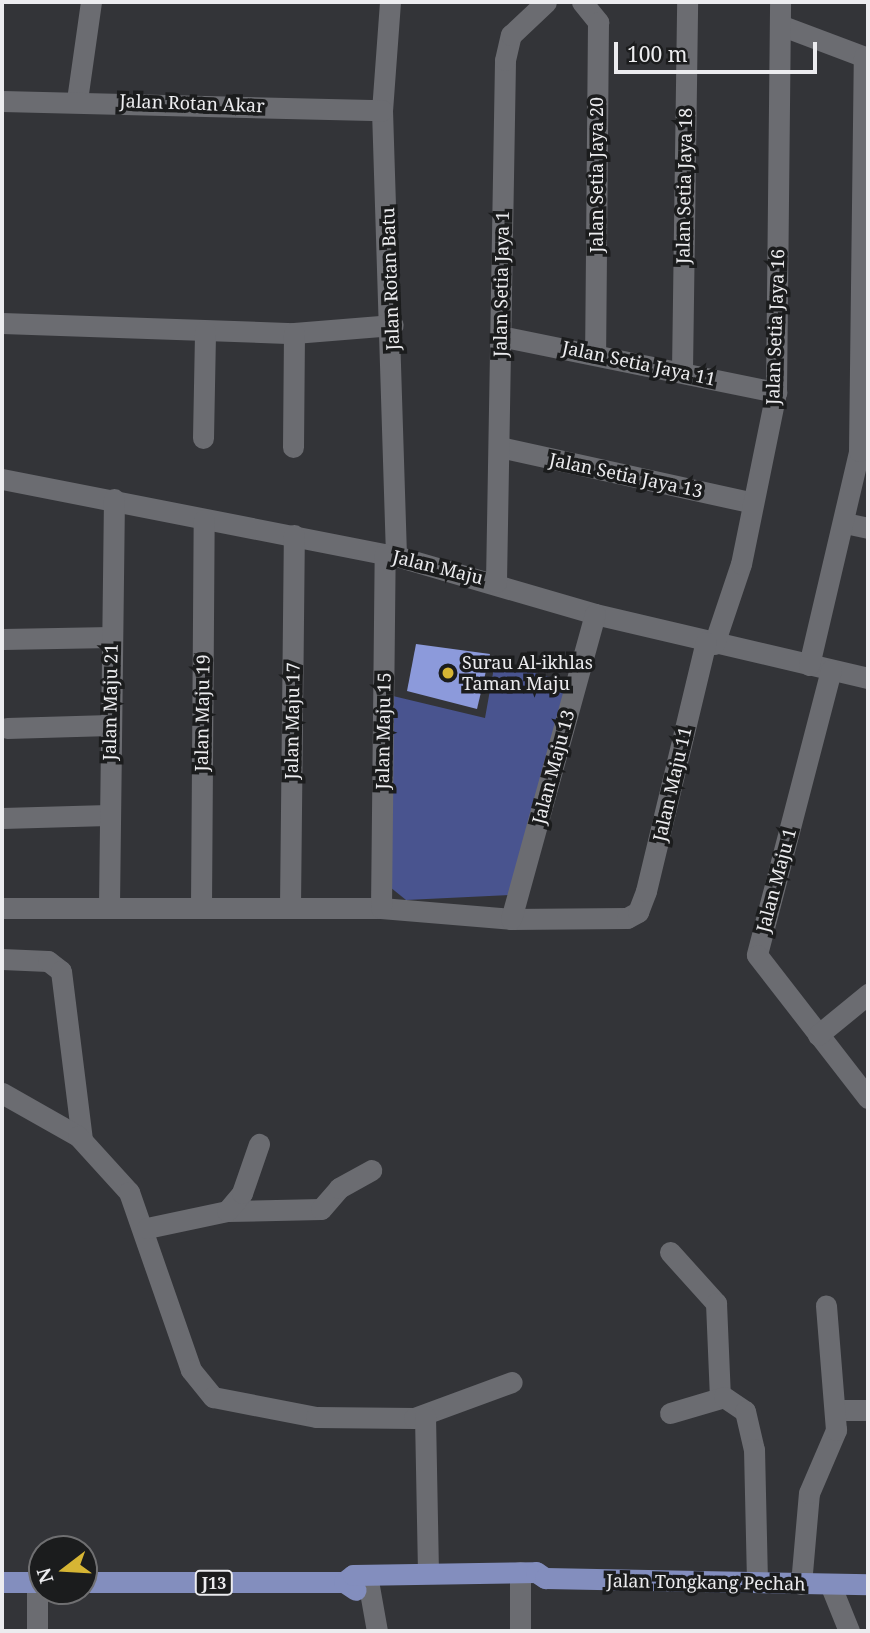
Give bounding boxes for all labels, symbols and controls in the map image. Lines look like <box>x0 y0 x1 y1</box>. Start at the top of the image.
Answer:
scale bar <box>618 28 821 72</box>
text: 100 m <box>627 40 688 68</box>
street label: Jalan Rotan Akar <box>119 90 265 116</box>
street label: Jalan Setia Jaya 20 <box>585 97 607 253</box>
street label: Jalan Setia Jaya 18 <box>672 108 696 264</box>
street label: Jalan Rotan Batu <box>377 207 403 351</box>
street label: Jalan Setia Jaya 1 <box>489 211 513 357</box>
street label: Jalan Setia Jaya 16 <box>761 249 789 405</box>
street label: Jalan Setia Jaya 11 <box>560 336 718 390</box>
street label: Jalan Setia Jaya 13 <box>547 448 705 502</box>
street label: Jalan Maju <box>391 545 485 589</box>
street label: Jalan Maju 21 <box>98 643 122 761</box>
place label: Surau Al-ikhlas Taman Maju <box>462 652 593 694</box>
street label: Jalan Maju 19 <box>190 654 214 772</box>
street label: Jalan Maju 17 <box>280 662 304 780</box>
marker: Surau Al-ikhlas Taman Maju <box>440 665 456 681</box>
street label: Jalan Maju 15 <box>371 672 395 790</box>
street label: Jalan Maju 13 <box>527 708 579 826</box>
street label: Jalan Maju 11 <box>648 724 696 844</box>
street label: Jalan Maju 1 <box>752 825 800 935</box>
north arrow <box>28 1535 98 1605</box>
text: N <box>30 1565 59 1587</box>
street label: Jalan Tongkang Pechah <box>606 1569 806 1595</box>
road number: J13 <box>195 1570 233 1596</box>

